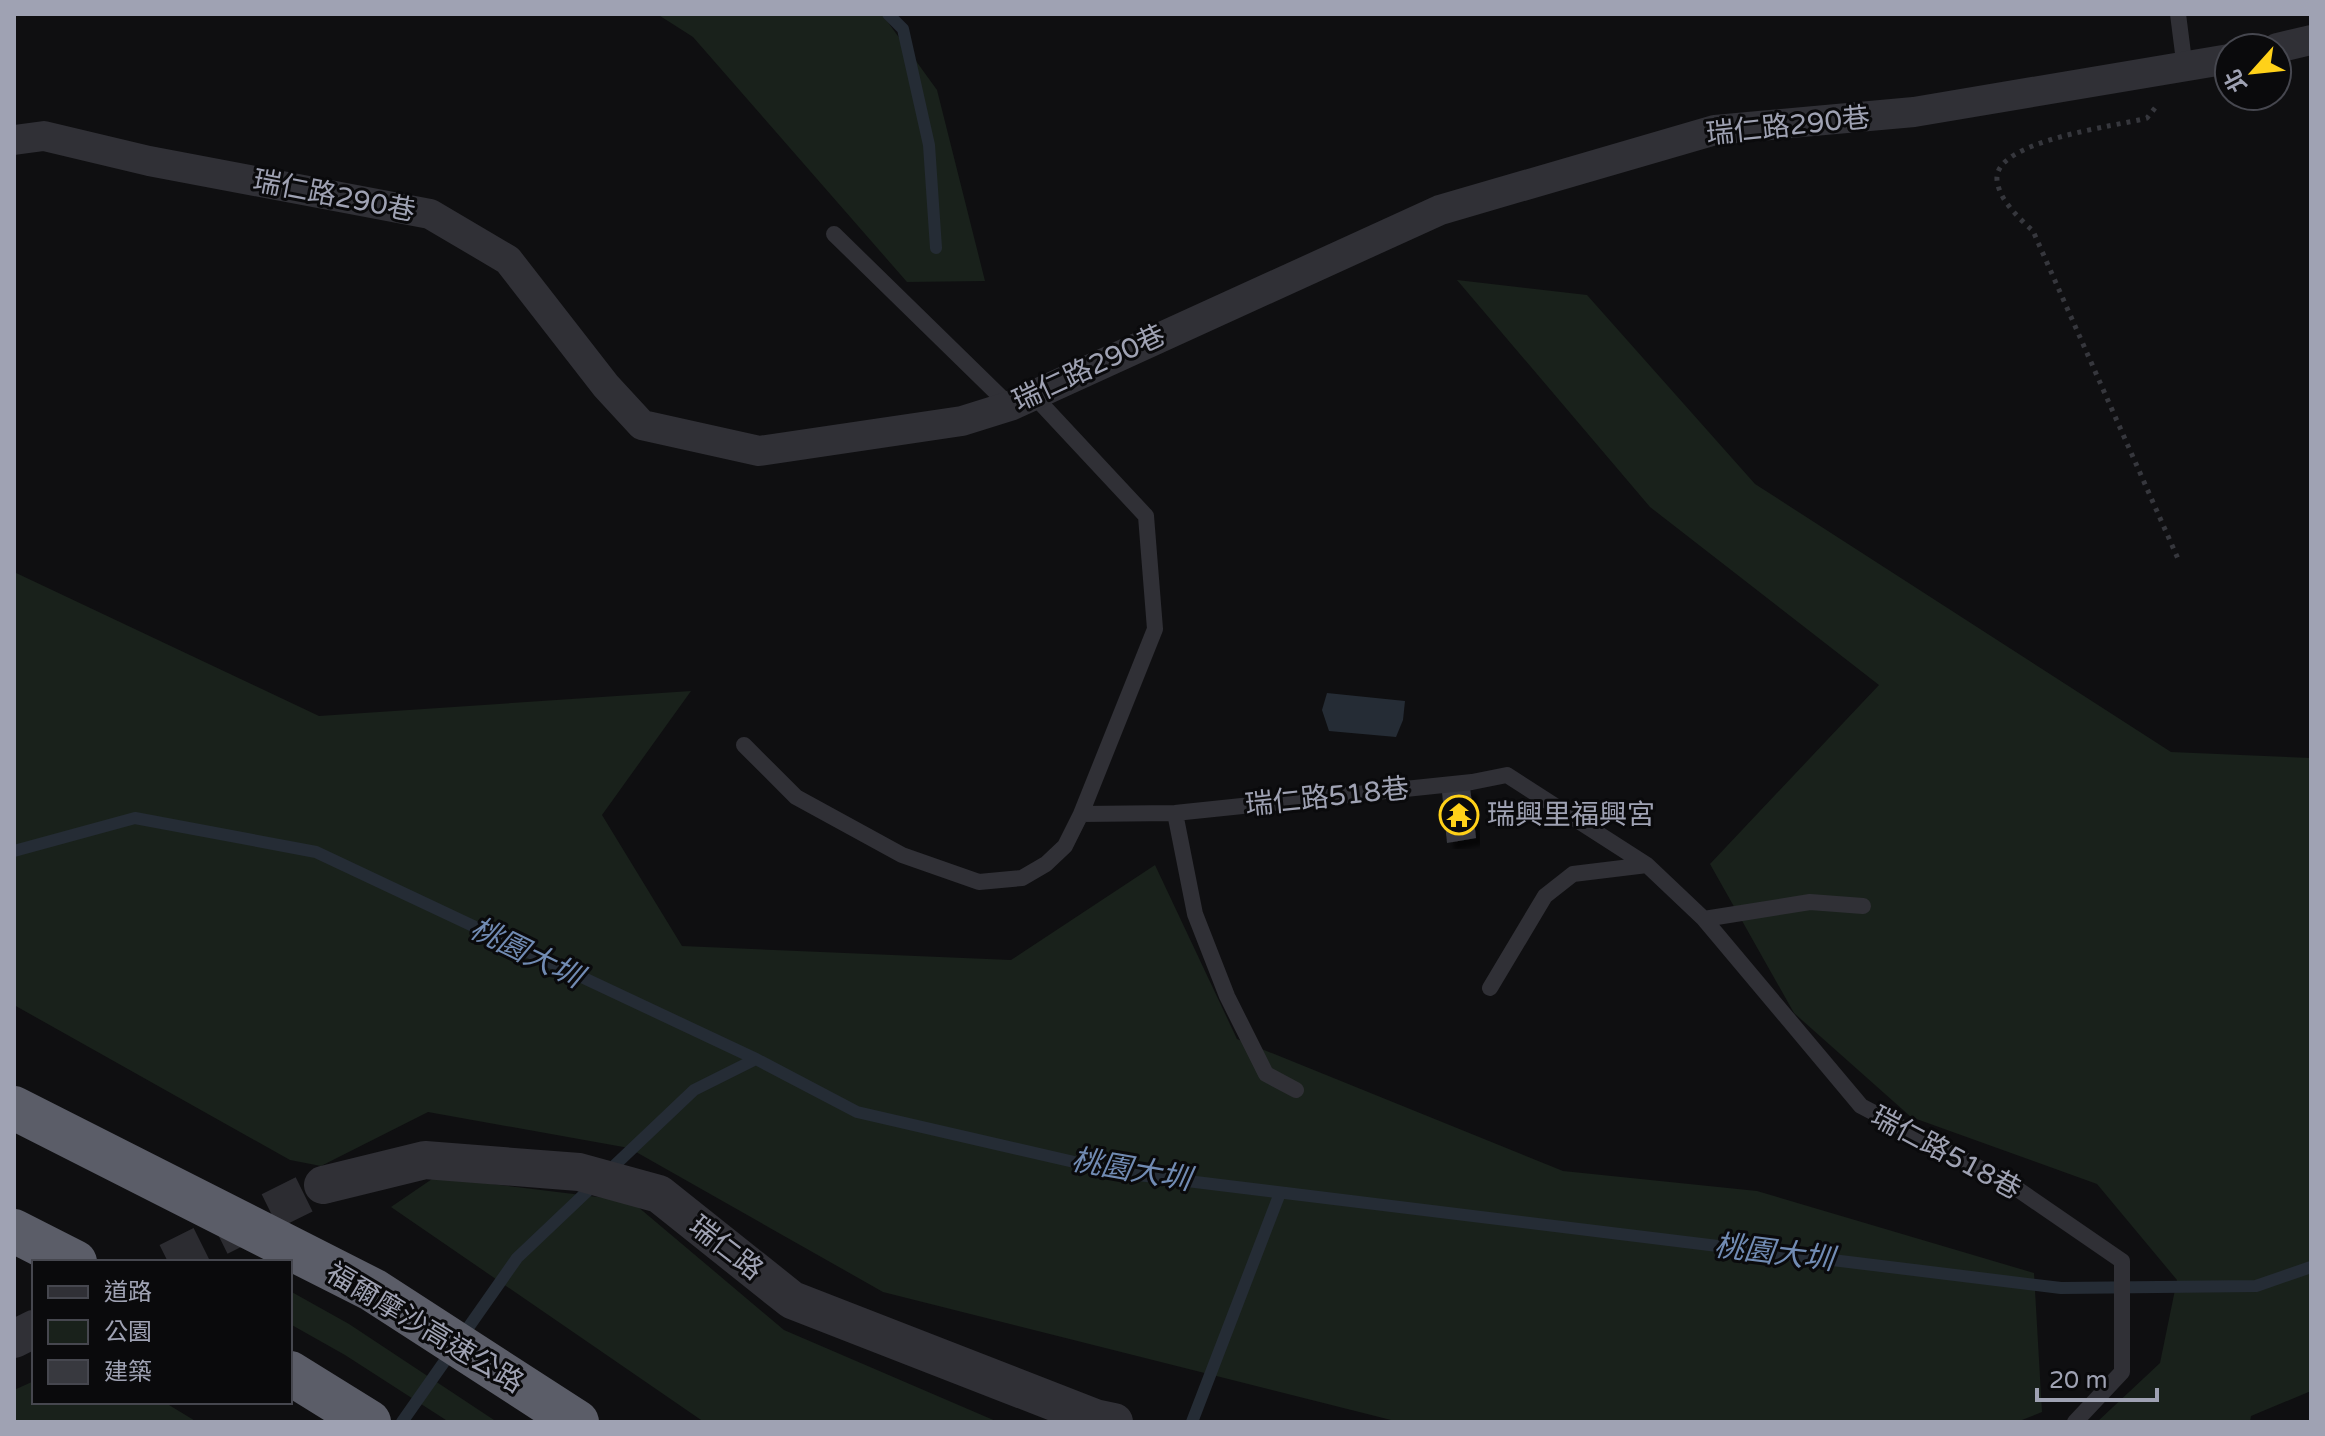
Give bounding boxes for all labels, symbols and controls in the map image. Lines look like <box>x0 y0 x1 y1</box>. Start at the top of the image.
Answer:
north arrow <box>2213 32 2293 112</box>
text: 北 <box>2219 65 2253 96</box>
street label: 瑞仁路290巷 <box>1704 100 1872 152</box>
street label: 瑞仁路290巷 <box>250 164 418 228</box>
street label: 瑞仁路290巷 <box>1007 318 1171 418</box>
street label: 瑞仁路518巷 <box>1243 771 1411 823</box>
temple icon: 瑞興里福興宮 <box>1438 794 1480 836</box>
place label: 瑞興里福興宮 <box>1487 798 1655 832</box>
water label: 桃園大圳 <box>464 910 592 998</box>
street label: 瑞仁路518巷 <box>1865 1099 2027 1207</box>
water label: 桃園大圳 <box>1069 1141 1197 1199</box>
street label: 瑞仁路 <box>682 1209 770 1287</box>
water label: 桃園大圳 <box>1712 1227 1840 1279</box>
street label: 福爾摩沙高速公路 <box>320 1256 530 1400</box>
legend <box>32 1260 292 1404</box>
text: 道路 <box>104 1278 152 1307</box>
text: 公園 <box>104 1318 152 1347</box>
scale bar <box>2037 1352 2157 1402</box>
text: 建築 <box>104 1358 152 1387</box>
text: 20 m <box>2049 1366 2107 1395</box>

